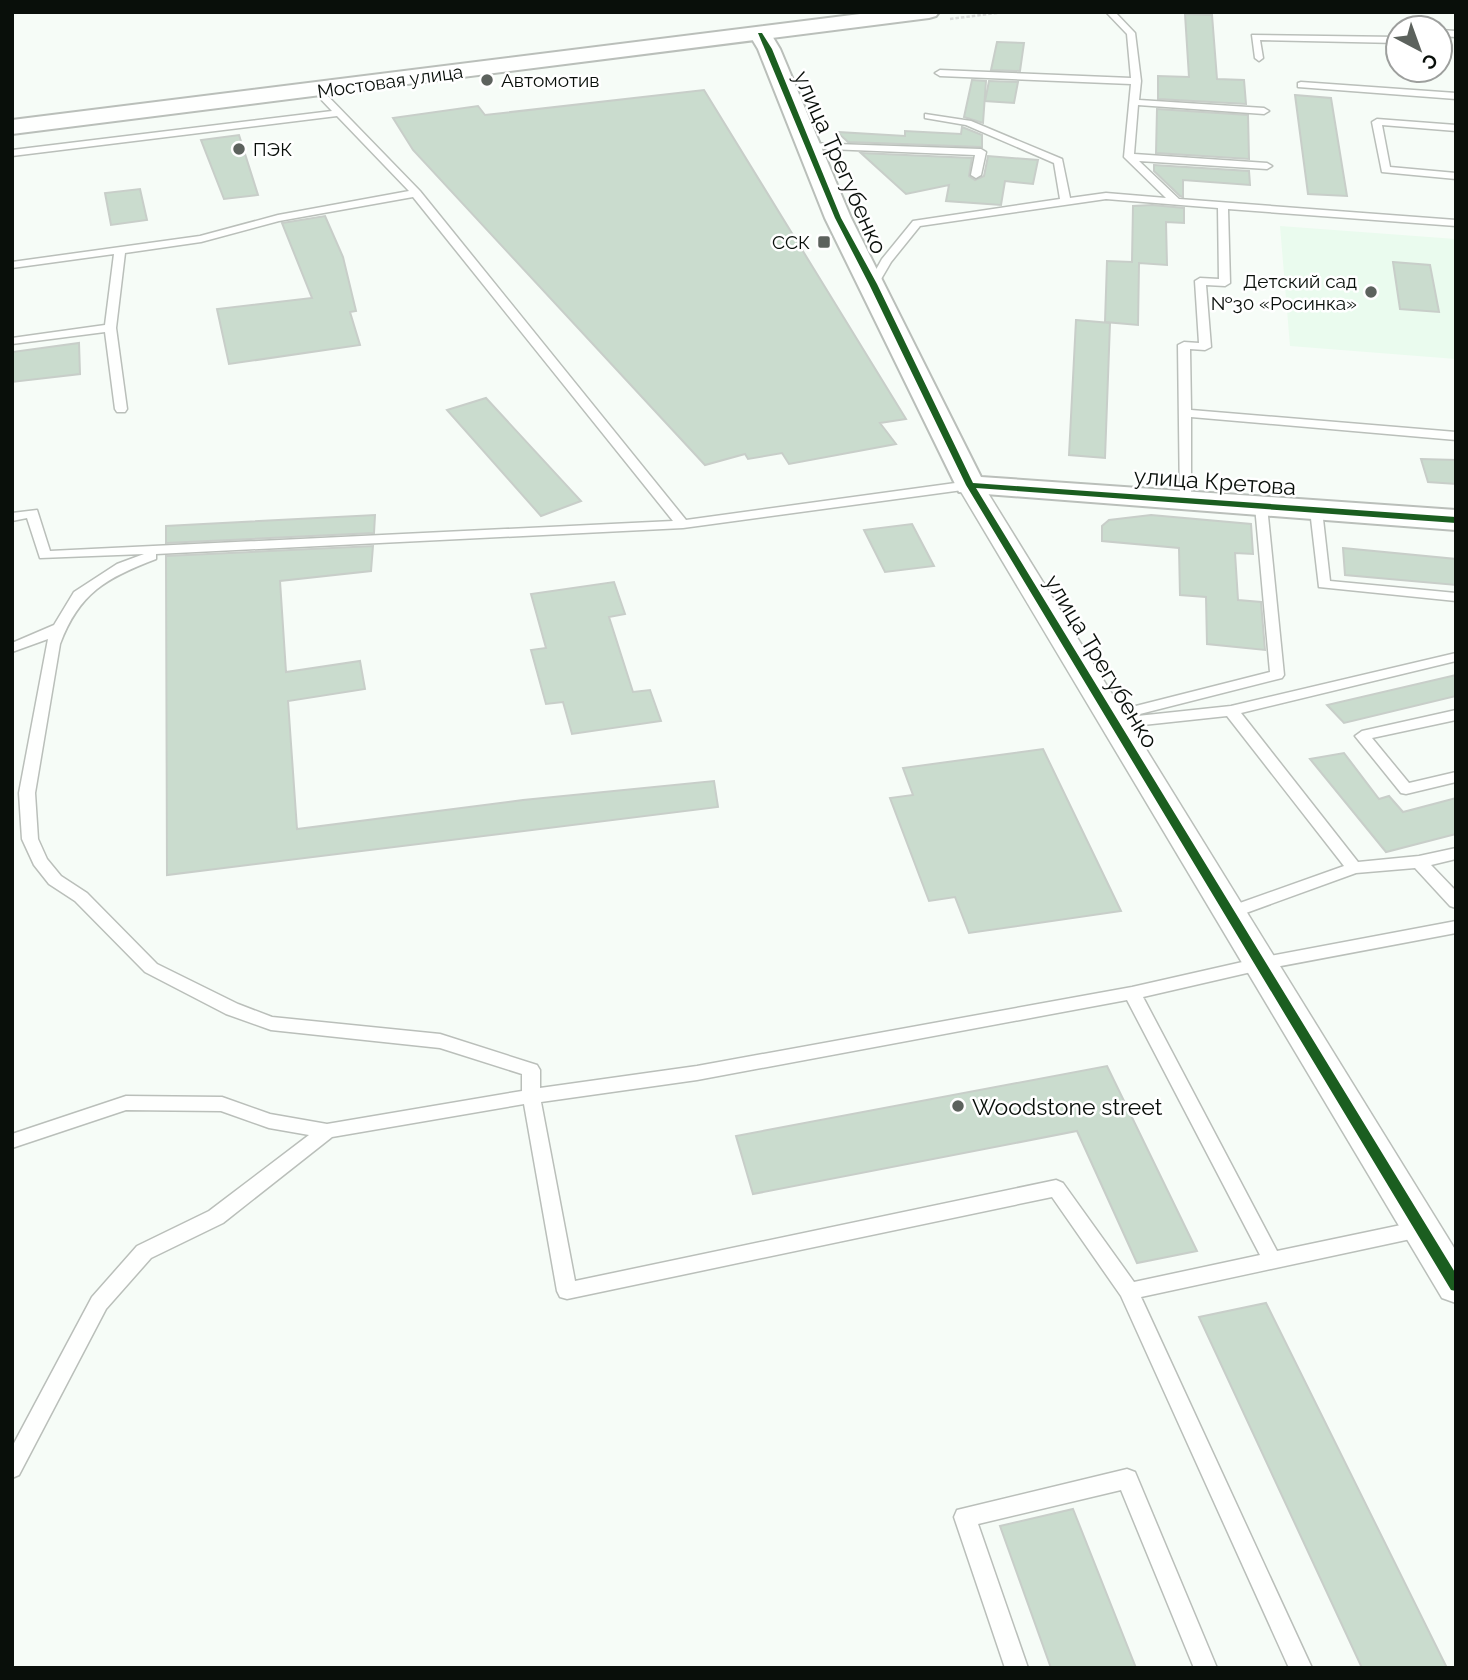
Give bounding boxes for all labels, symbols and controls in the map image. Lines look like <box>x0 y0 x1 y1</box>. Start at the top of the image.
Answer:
north arrow <box>1384 14 1454 84</box>
text: С <box>1418 49 1442 74</box>
street label: Мостовая улица <box>316 60 464 102</box>
street label: улица Трегубенко <box>788 66 894 258</box>
place label: Автомотив <box>501 69 600 91</box>
marker: Автомотив <box>479 72 495 88</box>
place label: ПЭК <box>253 138 292 160</box>
marker: ПЭК <box>231 141 247 157</box>
place label: ССК <box>772 231 810 253</box>
marker: ССК <box>816 234 832 250</box>
place label: Детский сад №30 «Росинка» <box>1211 270 1357 314</box>
marker: Детский сад №30 «Росинка» <box>1363 284 1379 300</box>
street label: улица Кретова <box>1133 462 1297 500</box>
street label: улица Трегубенко <box>1040 569 1164 753</box>
place label: Woodstone street <box>972 1093 1163 1120</box>
marker: Woodstone street <box>950 1098 966 1114</box>

